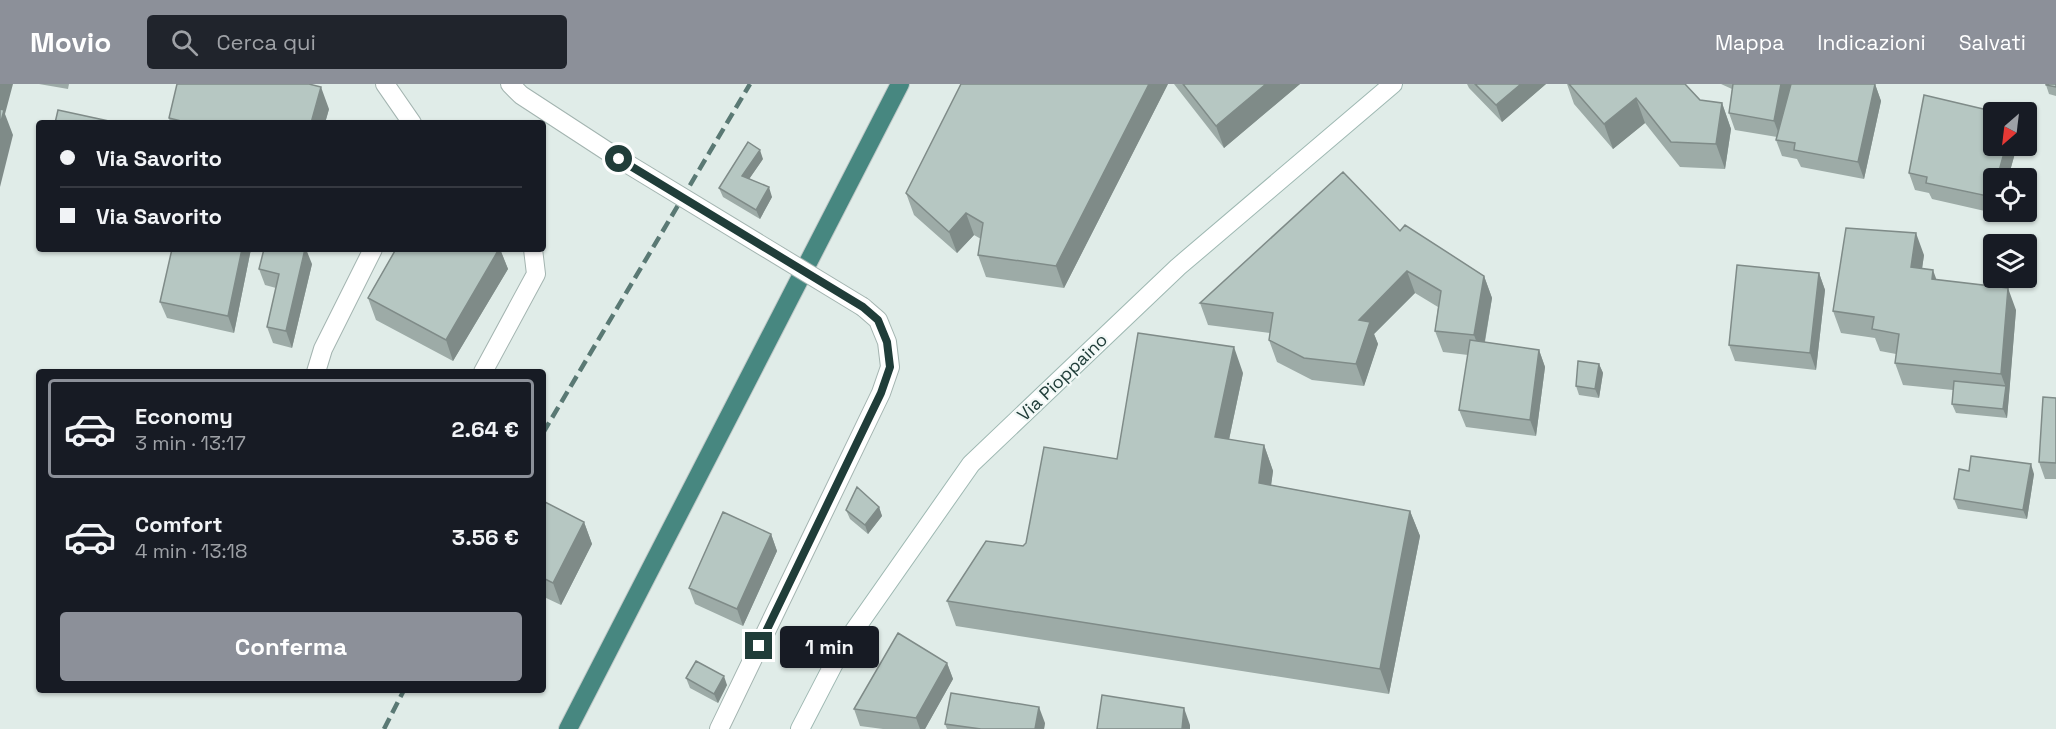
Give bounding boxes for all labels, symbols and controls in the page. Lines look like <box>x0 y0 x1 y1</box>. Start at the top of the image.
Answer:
search box <box>147 15 567 69</box>
text: Movio <box>30 24 111 60</box>
icon: search <box>168 26 201 59</box>
text: Cerca qui <box>216 28 316 56</box>
text: Mappa <box>1715 29 1784 56</box>
text: Indicazioni <box>1817 29 1926 56</box>
text: Salvati <box>1959 29 2026 56</box>
north arrow <box>1983 102 2037 156</box>
map controls <box>1983 102 2037 288</box>
text: Via Savorito <box>96 144 222 172</box>
route start <box>605 145 632 172</box>
button: locate <box>1983 168 2037 222</box>
text: Via Savorito <box>96 202 222 230</box>
button: layers <box>1983 234 2037 288</box>
street label: Via Pioppaino <box>1012 328 1112 426</box>
icon: car <box>63 402 117 456</box>
text: Economy <box>135 402 233 430</box>
text: 2.64 € <box>452 415 519 443</box>
text: 3 min · 13:17 <box>135 430 246 456</box>
icon: car <box>63 510 117 564</box>
text: Comfort <box>135 510 223 538</box>
text: 3.56 € <box>452 523 519 551</box>
text: 4 min · 13:18 <box>135 538 247 564</box>
button: Conferma <box>60 612 522 681</box>
callout: 1 min <box>780 625 879 667</box>
route end <box>745 632 772 659</box>
text: 1 min <box>805 634 854 660</box>

